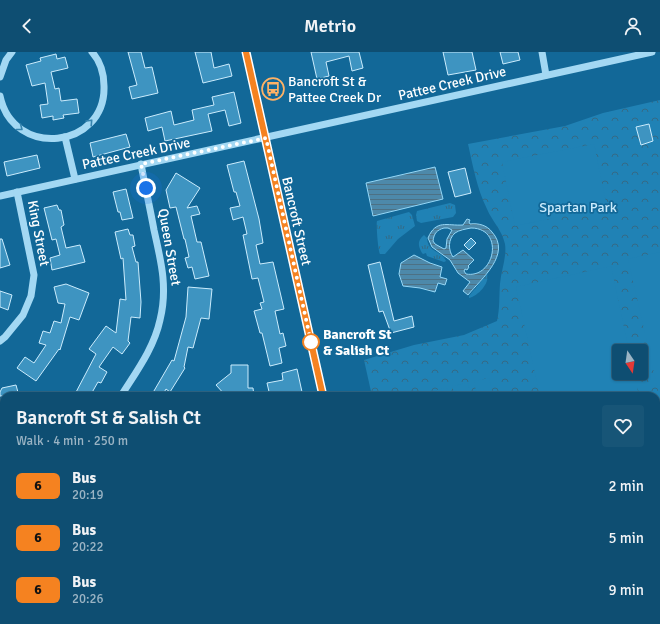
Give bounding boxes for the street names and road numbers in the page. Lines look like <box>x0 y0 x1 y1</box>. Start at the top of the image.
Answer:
street label: Pattee Creek Drive <box>397 63 508 104</box>
street label: Pattee Creek Drive <box>80 134 192 173</box>
street label: Bancroft Street <box>278 175 315 267</box>
street label: King Street <box>24 199 53 268</box>
street label: Queen Street <box>154 207 185 287</box>

